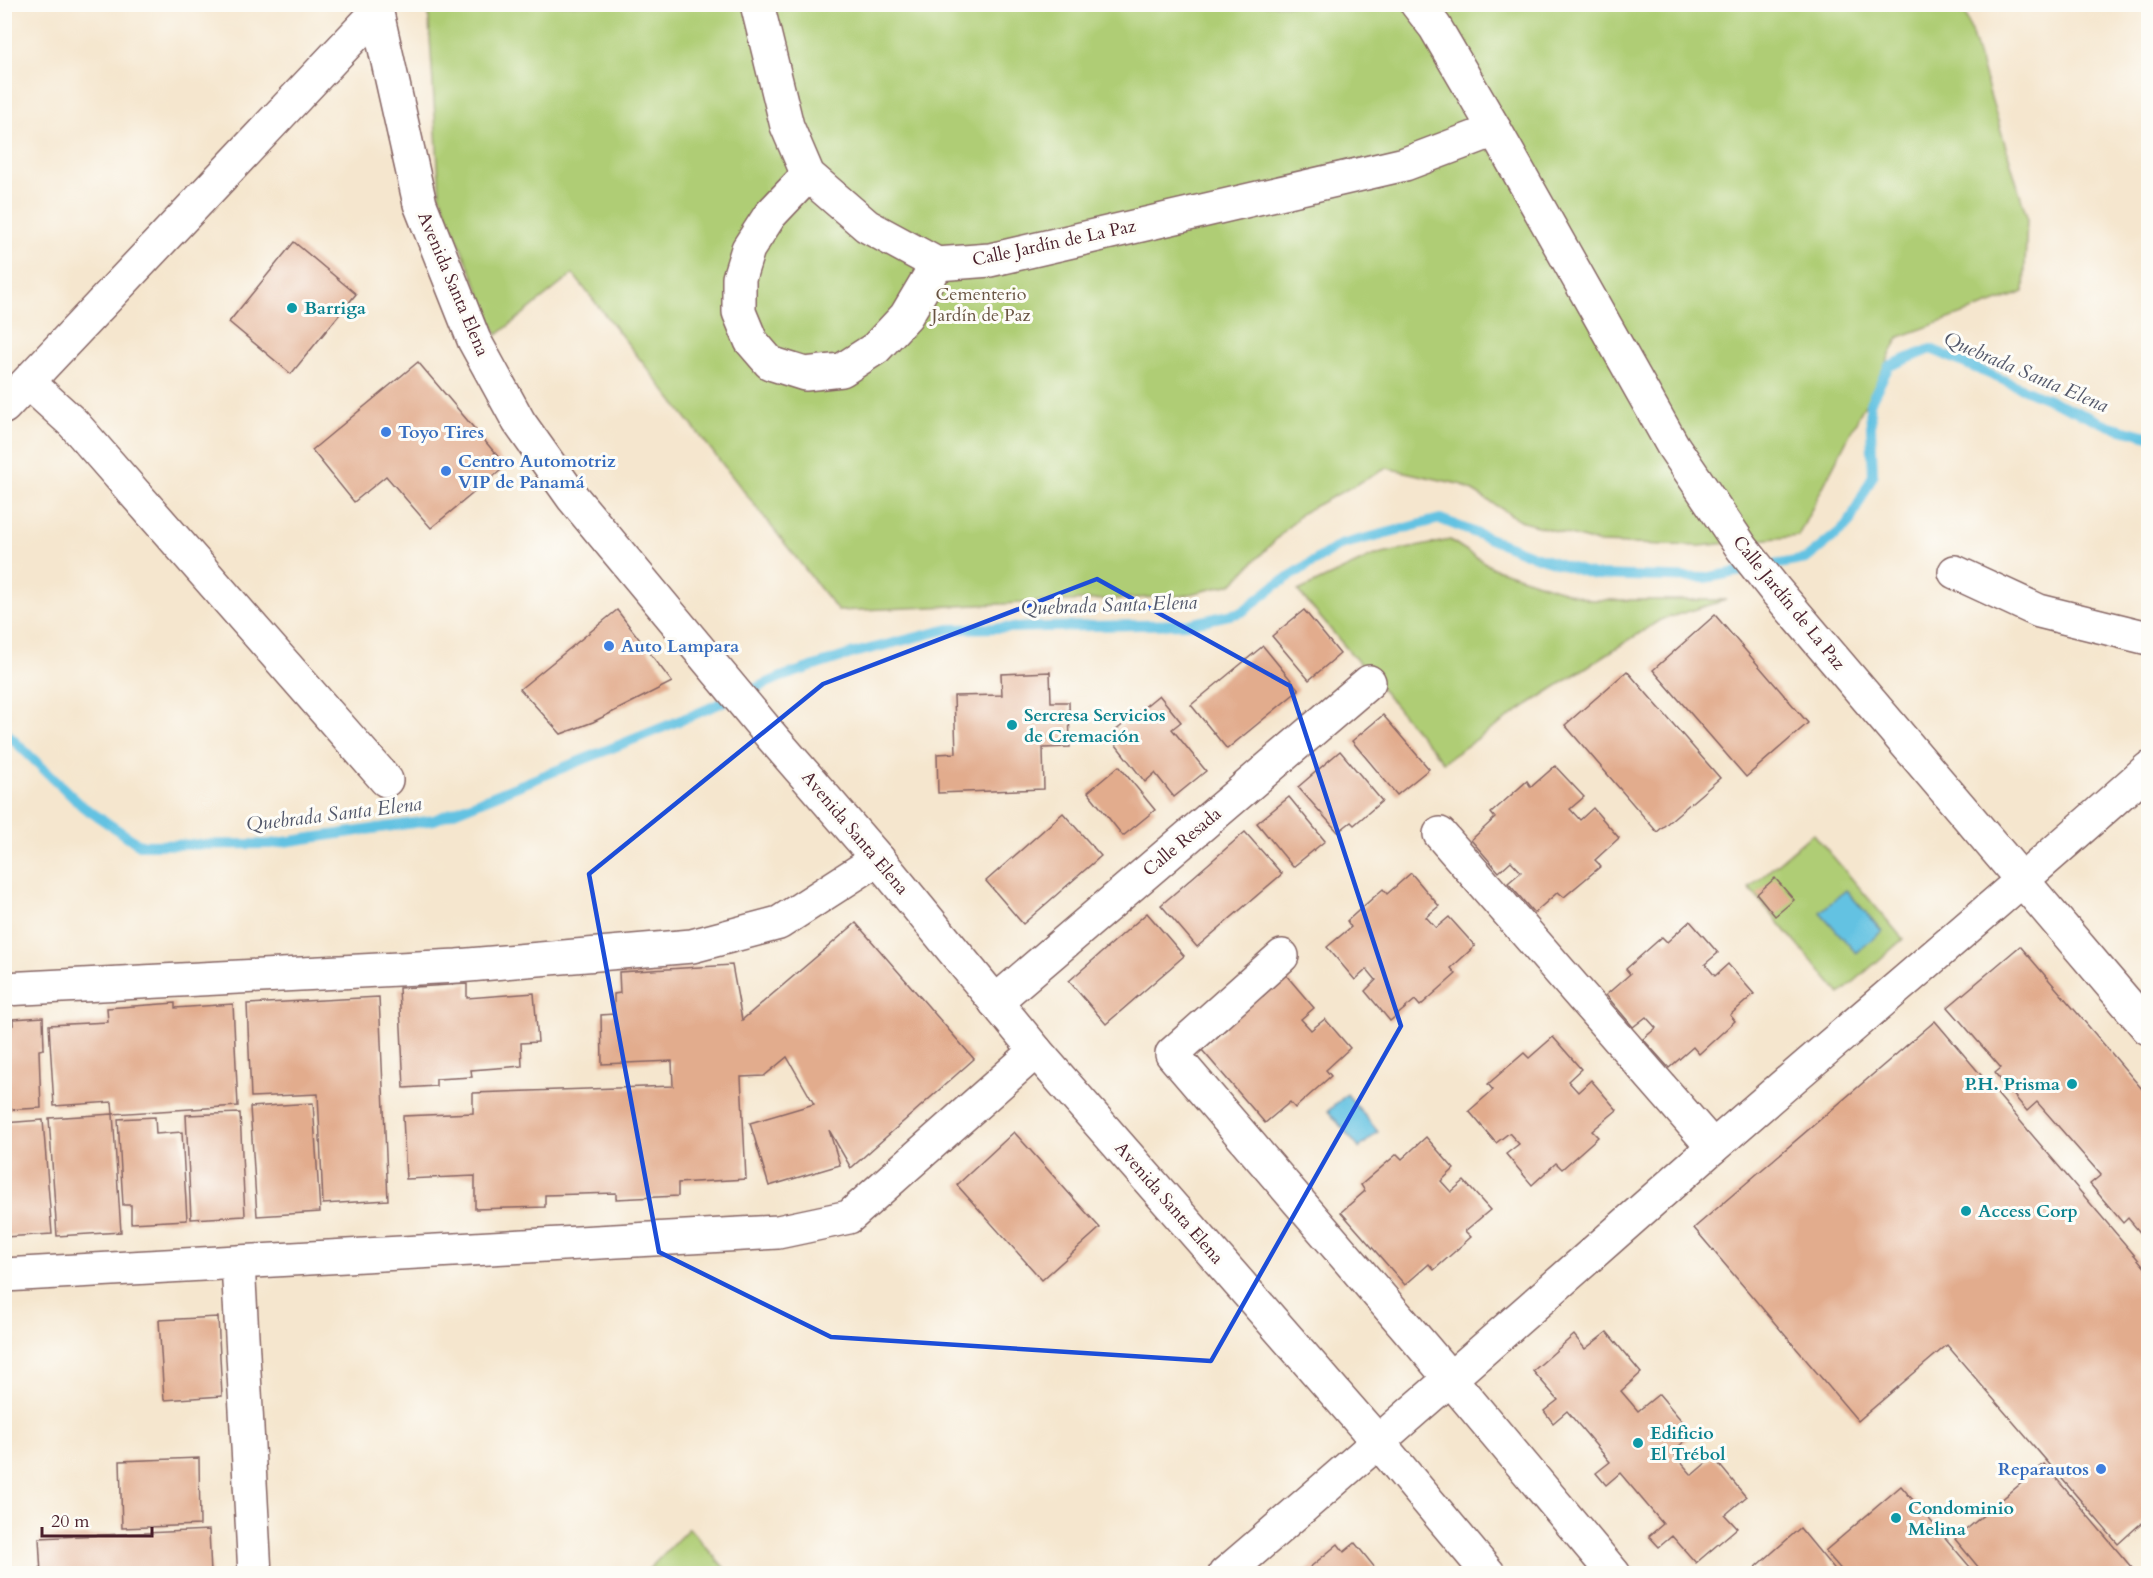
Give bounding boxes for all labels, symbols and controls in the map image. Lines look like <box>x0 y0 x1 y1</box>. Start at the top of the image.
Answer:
street label: Avenida Santa Elena <box>411 208 495 360</box>
street label: Calle Jardín de La Paz <box>970 213 1138 273</box>
park label: Cementerio Jardín de Paz <box>928 282 1031 328</box>
place label: Barriga <box>304 296 366 321</box>
marker: Barriga <box>285 301 299 315</box>
water label: Quebrada Santa Elena <box>1939 325 2113 419</box>
place label: Toyo Tires <box>398 420 484 445</box>
marker: Toyo Tires <box>379 425 393 439</box>
place label: Centro Automotriz VIP de Panamá <box>458 449 616 495</box>
marker: Centro Automotriz VIP de Panamá <box>439 464 453 478</box>
street label: Calle Jardín de La Paz <box>1727 530 1851 676</box>
water label: Quebrada Santa Elena <box>1020 588 1198 622</box>
place label: Auto Lampara <box>621 634 739 659</box>
marker: Auto Lampara <box>602 639 616 653</box>
place label: Sercresa Servicios de Cremación <box>1024 703 1166 749</box>
marker: Sercresa Servicios de Cremación <box>1005 718 1019 732</box>
street label: Avenida Santa Elena <box>796 766 914 900</box>
water label: Quebrada Santa Elena <box>245 790 423 838</box>
street label: Calle Resada <box>1137 802 1227 882</box>
place label: P.H. Prisma <box>1965 1072 2060 1097</box>
marker: P.H. Prisma <box>2065 1077 2079 1091</box>
street label: Avenida Santa Elena <box>1109 1136 1229 1270</box>
place label: Access Corp <box>1978 1199 2078 1224</box>
marker: Access Corp <box>1959 1204 1973 1218</box>
place label: Edificio El Trébol <box>1650 1421 1726 1467</box>
marker: Edificio El Trébol <box>1631 1436 1645 1450</box>
place label: Reparautos <box>1998 1457 2089 1482</box>
marker: Reparautos <box>2094 1462 2108 1476</box>
place label: Condominio Melina <box>1908 1496 2014 1542</box>
scale bar <box>42 1500 152 1538</box>
text: 20 m <box>51 1509 90 1534</box>
marker: Condominio Melina <box>1889 1511 1903 1525</box>

